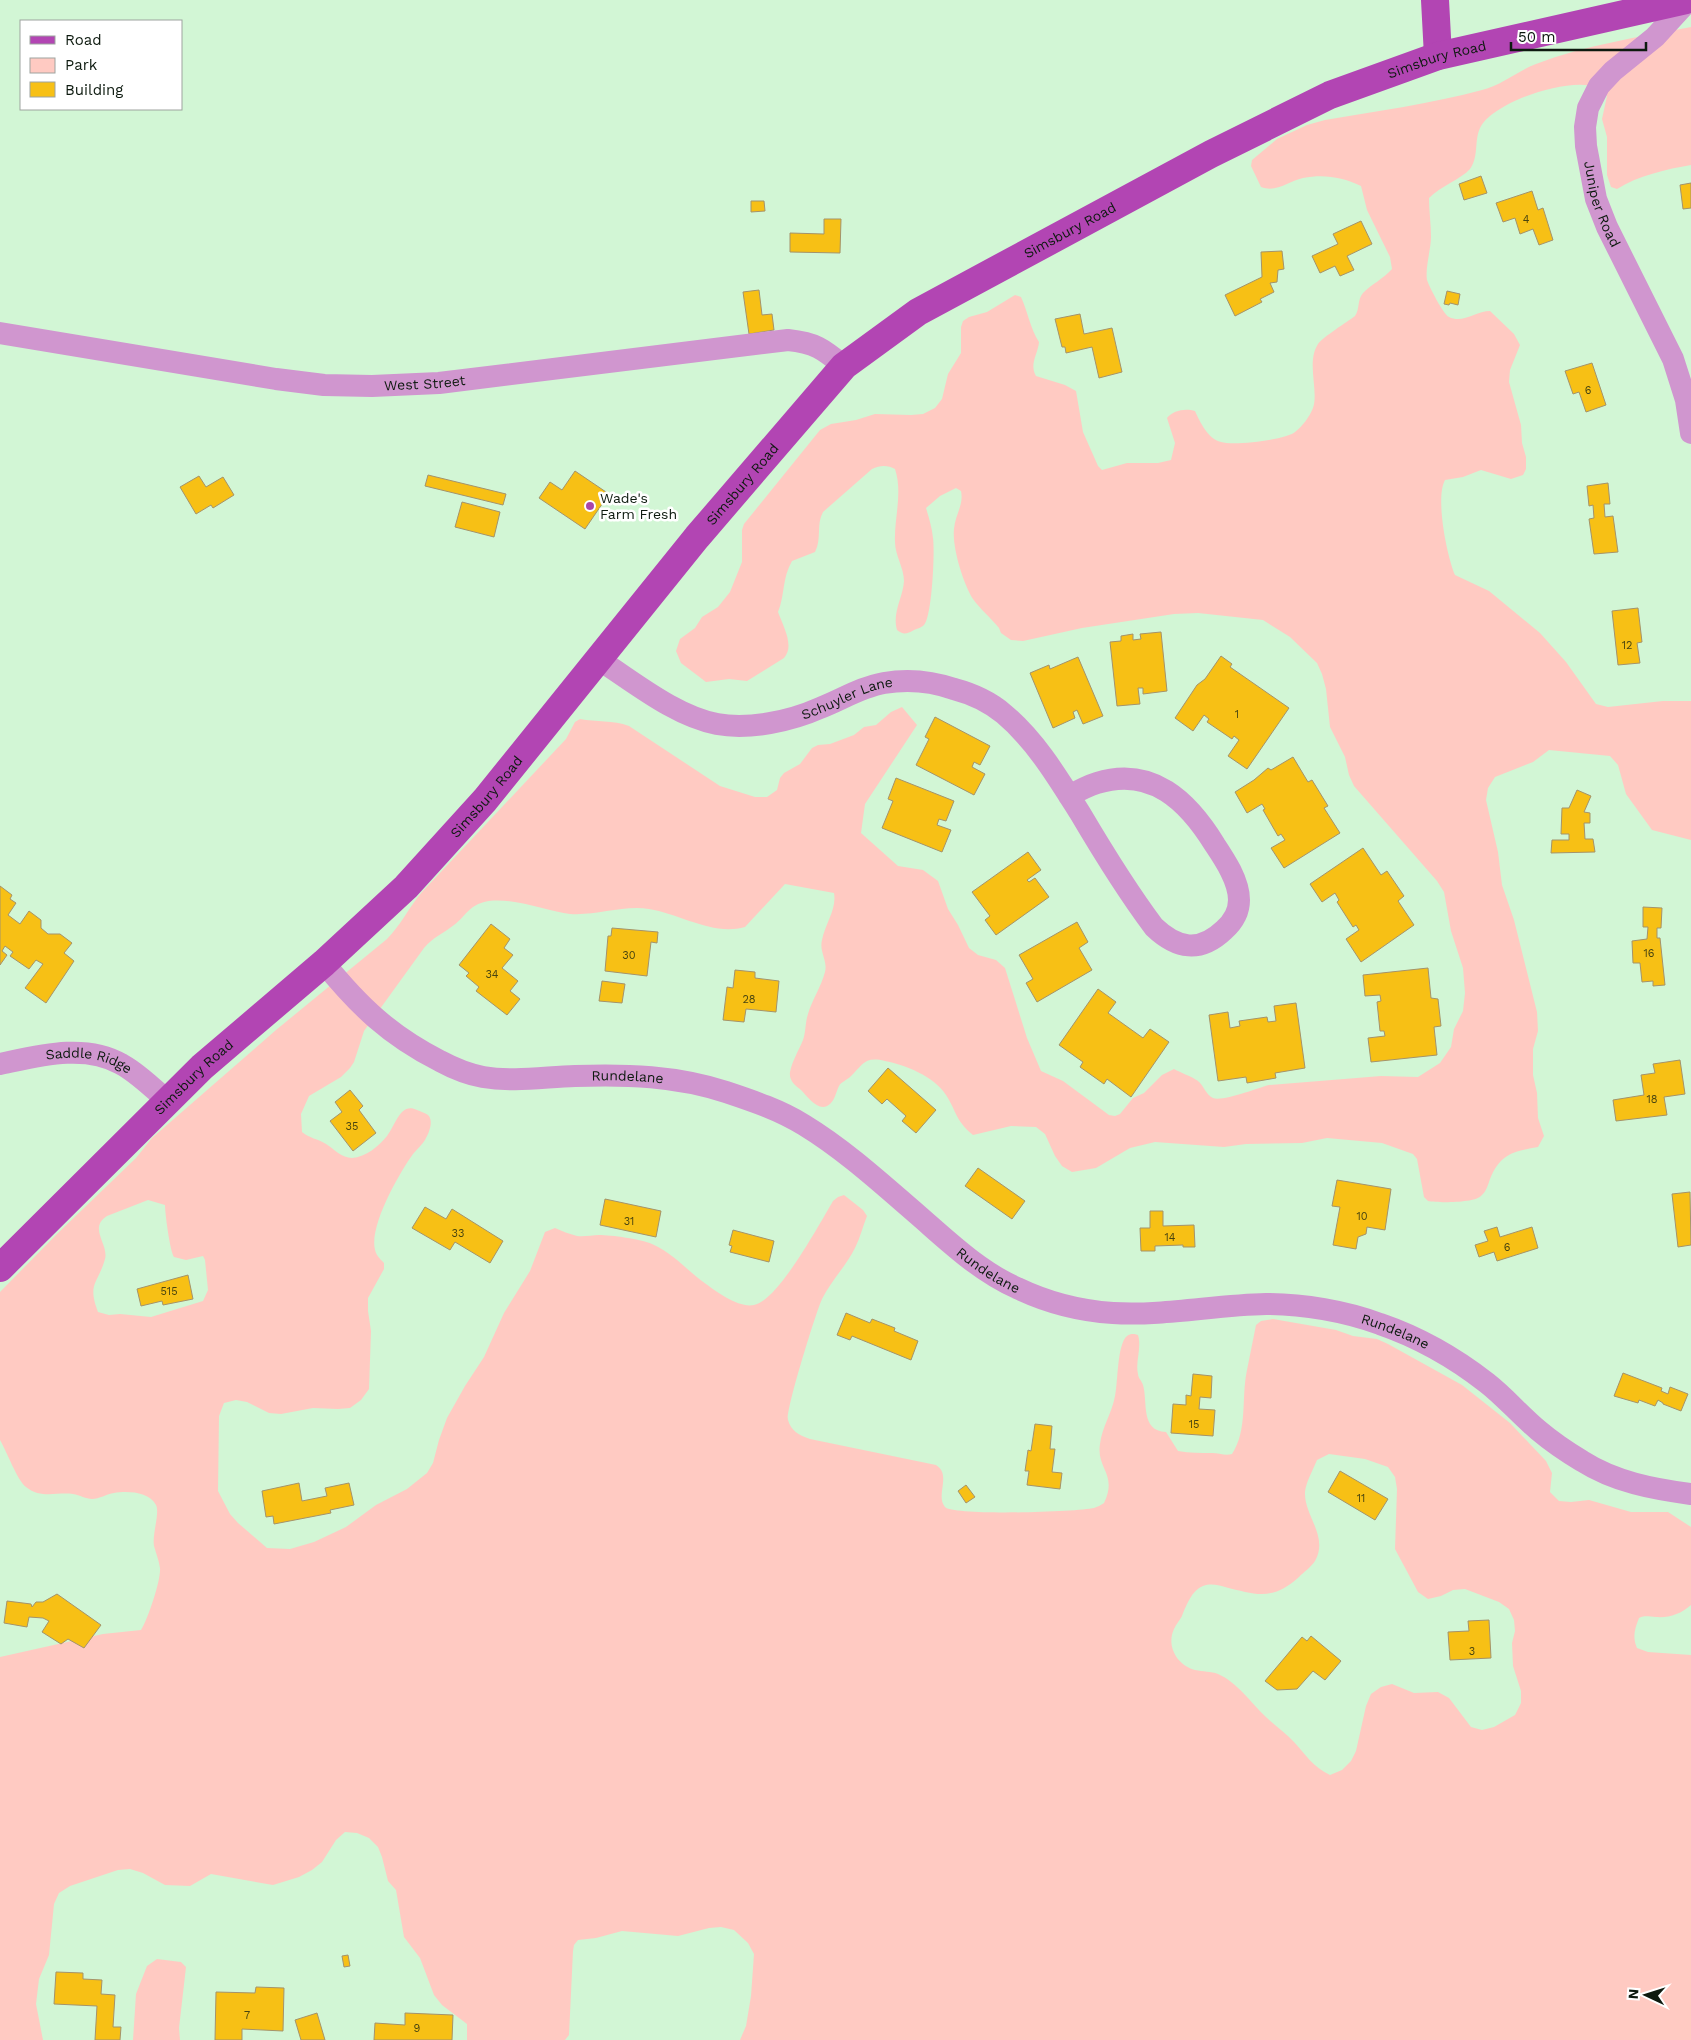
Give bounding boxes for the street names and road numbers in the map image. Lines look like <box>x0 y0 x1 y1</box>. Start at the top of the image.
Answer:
street label: Simsbury Road <box>1385 37 1488 82</box>
street label: Juniper Road <box>1581 160 1624 250</box>
street label: Simsbury Road <box>1021 199 1119 261</box>
street label: West Street <box>384 372 466 393</box>
street label: Simsbury Road <box>703 440 782 528</box>
street label: Schuyler Lane <box>799 674 894 723</box>
street label: Simsbury Road <box>447 752 525 841</box>
street label: Simsbury Road <box>151 1036 236 1118</box>
street label: Saddle Ridge <box>45 1045 135 1077</box>
street label: Rundelane <box>591 1067 665 1086</box>
street label: Rundelane <box>953 1244 1022 1296</box>
street label: Rundelane <box>1359 1310 1432 1352</box>

